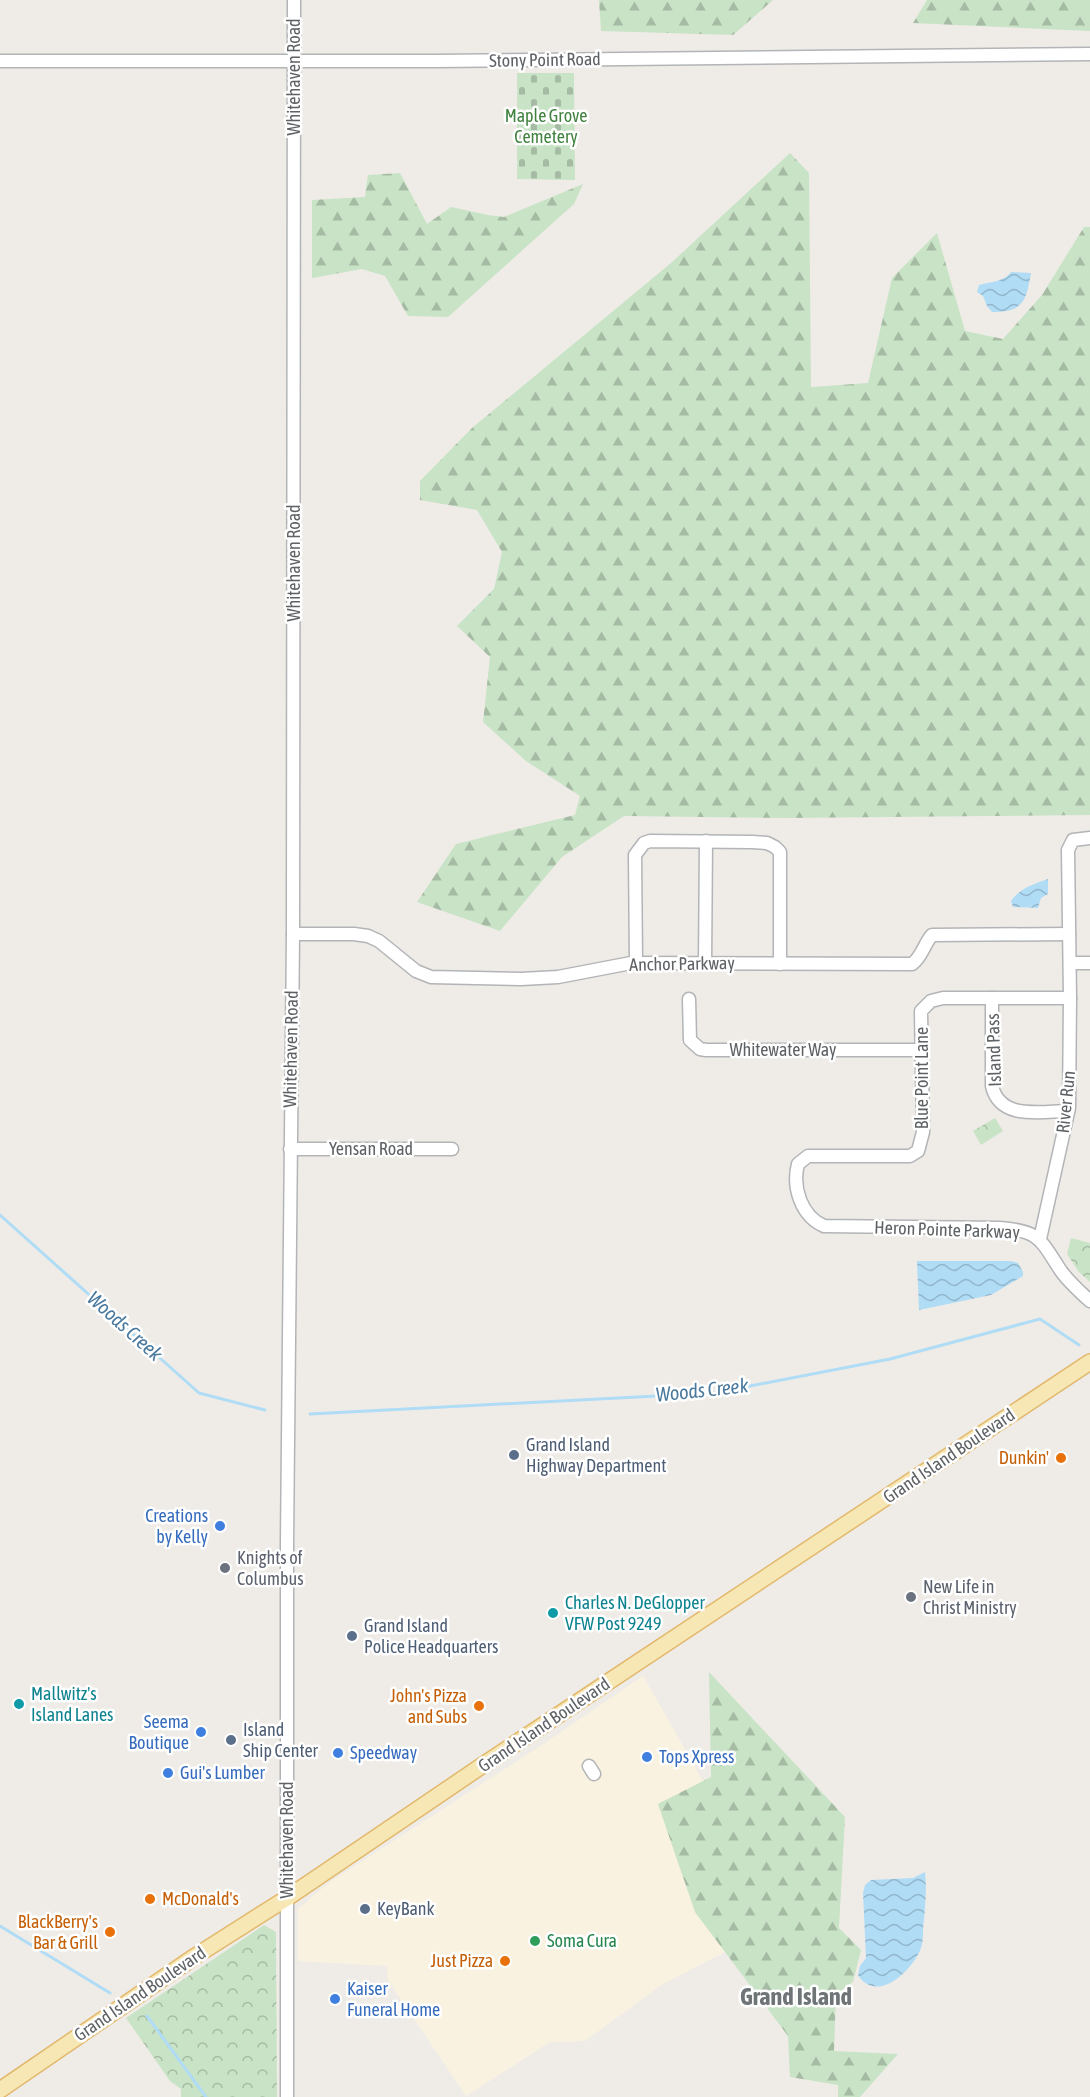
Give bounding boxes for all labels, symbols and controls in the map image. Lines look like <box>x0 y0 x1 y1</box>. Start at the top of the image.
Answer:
street label: Whitehaven Road <box>283 18 304 136</box>
street label: Stony Point Road <box>489 48 601 71</box>
park label: Maple Grove Cemetery <box>505 105 587 147</box>
street label: Whitehaven Road <box>283 504 304 622</box>
street label: Anchor Parkway <box>629 952 735 975</box>
street label: Whitehaven Road <box>279 990 302 1108</box>
street label: Island Pass <box>982 1013 1005 1087</box>
street label: Blue Point Lane <box>911 1027 932 1129</box>
street label: Whitewater Way <box>729 1039 837 1060</box>
street label: River Run <box>1052 1070 1079 1134</box>
street label: Yensan Road <box>329 1138 413 1159</box>
street label: Heron Pointe Parkway <box>874 1216 1020 1243</box>
water label: Woods Creek <box>83 1286 168 1365</box>
water label: Woods Creek <box>655 1373 750 1406</box>
street label: Grand Island Boulevard <box>879 1404 1018 1507</box>
place label: Grand Island Highway Department <box>526 1434 666 1476</box>
place label: Dunkin' <box>999 1447 1049 1468</box>
marker: Grand Island Highway Department <box>507 1448 521 1462</box>
marker: Dunkin' <box>1054 1451 1068 1465</box>
place label: Creations by Kelly <box>145 1505 208 1547</box>
marker: Creations by Kelly <box>213 1519 227 1533</box>
place label: Knights of Columbus <box>237 1547 304 1589</box>
marker: Knights of Columbus <box>218 1561 232 1575</box>
place label: New Life in Christ Ministry <box>923 1576 1017 1618</box>
marker: New Life in Christ Ministry <box>904 1590 918 1604</box>
place label: Charles N. DeGlopper VFW Post 9249 <box>565 1592 705 1634</box>
marker: Charles N. DeGlopper VFW Post 9249 <box>546 1606 560 1620</box>
place label: Grand Island Police Headquarters <box>364 1615 498 1657</box>
marker: Grand Island Police Headquarters <box>345 1629 359 1643</box>
street label: Grand Island Boulevard <box>474 1673 613 1776</box>
place label: Mallwitz's Island Lanes <box>31 1683 113 1725</box>
place label: John's Pizza and Subs <box>390 1685 467 1727</box>
marker: Mallwitz's Island Lanes <box>12 1697 26 1711</box>
marker: John's Pizza and Subs <box>472 1699 486 1713</box>
place label: Seema Boutique <box>129 1711 189 1753</box>
place label: Island Ship Center <box>243 1719 319 1761</box>
marker: Seema Boutique <box>194 1725 208 1739</box>
marker: Island Ship Center <box>224 1733 238 1747</box>
place label: Speedway <box>350 1742 417 1763</box>
marker: Speedway <box>331 1746 345 1760</box>
place label: Tops Xpress <box>659 1746 734 1767</box>
marker: Tops Xpress <box>640 1750 654 1764</box>
place label: Gui's Lumber <box>180 1762 265 1783</box>
marker: Gui's Lumber <box>161 1766 175 1780</box>
street label: Whitehaven Road <box>276 1781 297 1899</box>
place label: McDonald's <box>162 1888 239 1909</box>
marker: McDonald's <box>143 1892 157 1906</box>
place label: KeyBank <box>377 1898 434 1919</box>
marker: KeyBank <box>358 1902 372 1916</box>
place label: BlackBerry's Bar & Grill <box>18 1911 98 1953</box>
marker: BlackBerry's Bar & Grill <box>103 1925 117 1939</box>
place label: Soma Cura <box>547 1930 617 1951</box>
marker: Soma Cura <box>528 1934 542 1948</box>
street label: Grand Island Boulevard <box>70 1942 209 2045</box>
place label: Just Pizza <box>431 1950 493 1971</box>
marker: Just Pizza <box>498 1954 512 1968</box>
place label: Kaiser Funeral Home <box>347 1978 440 2020</box>
district label: Grand Island <box>740 1983 852 2010</box>
marker: Kaiser Funeral Home <box>328 1992 342 2006</box>

